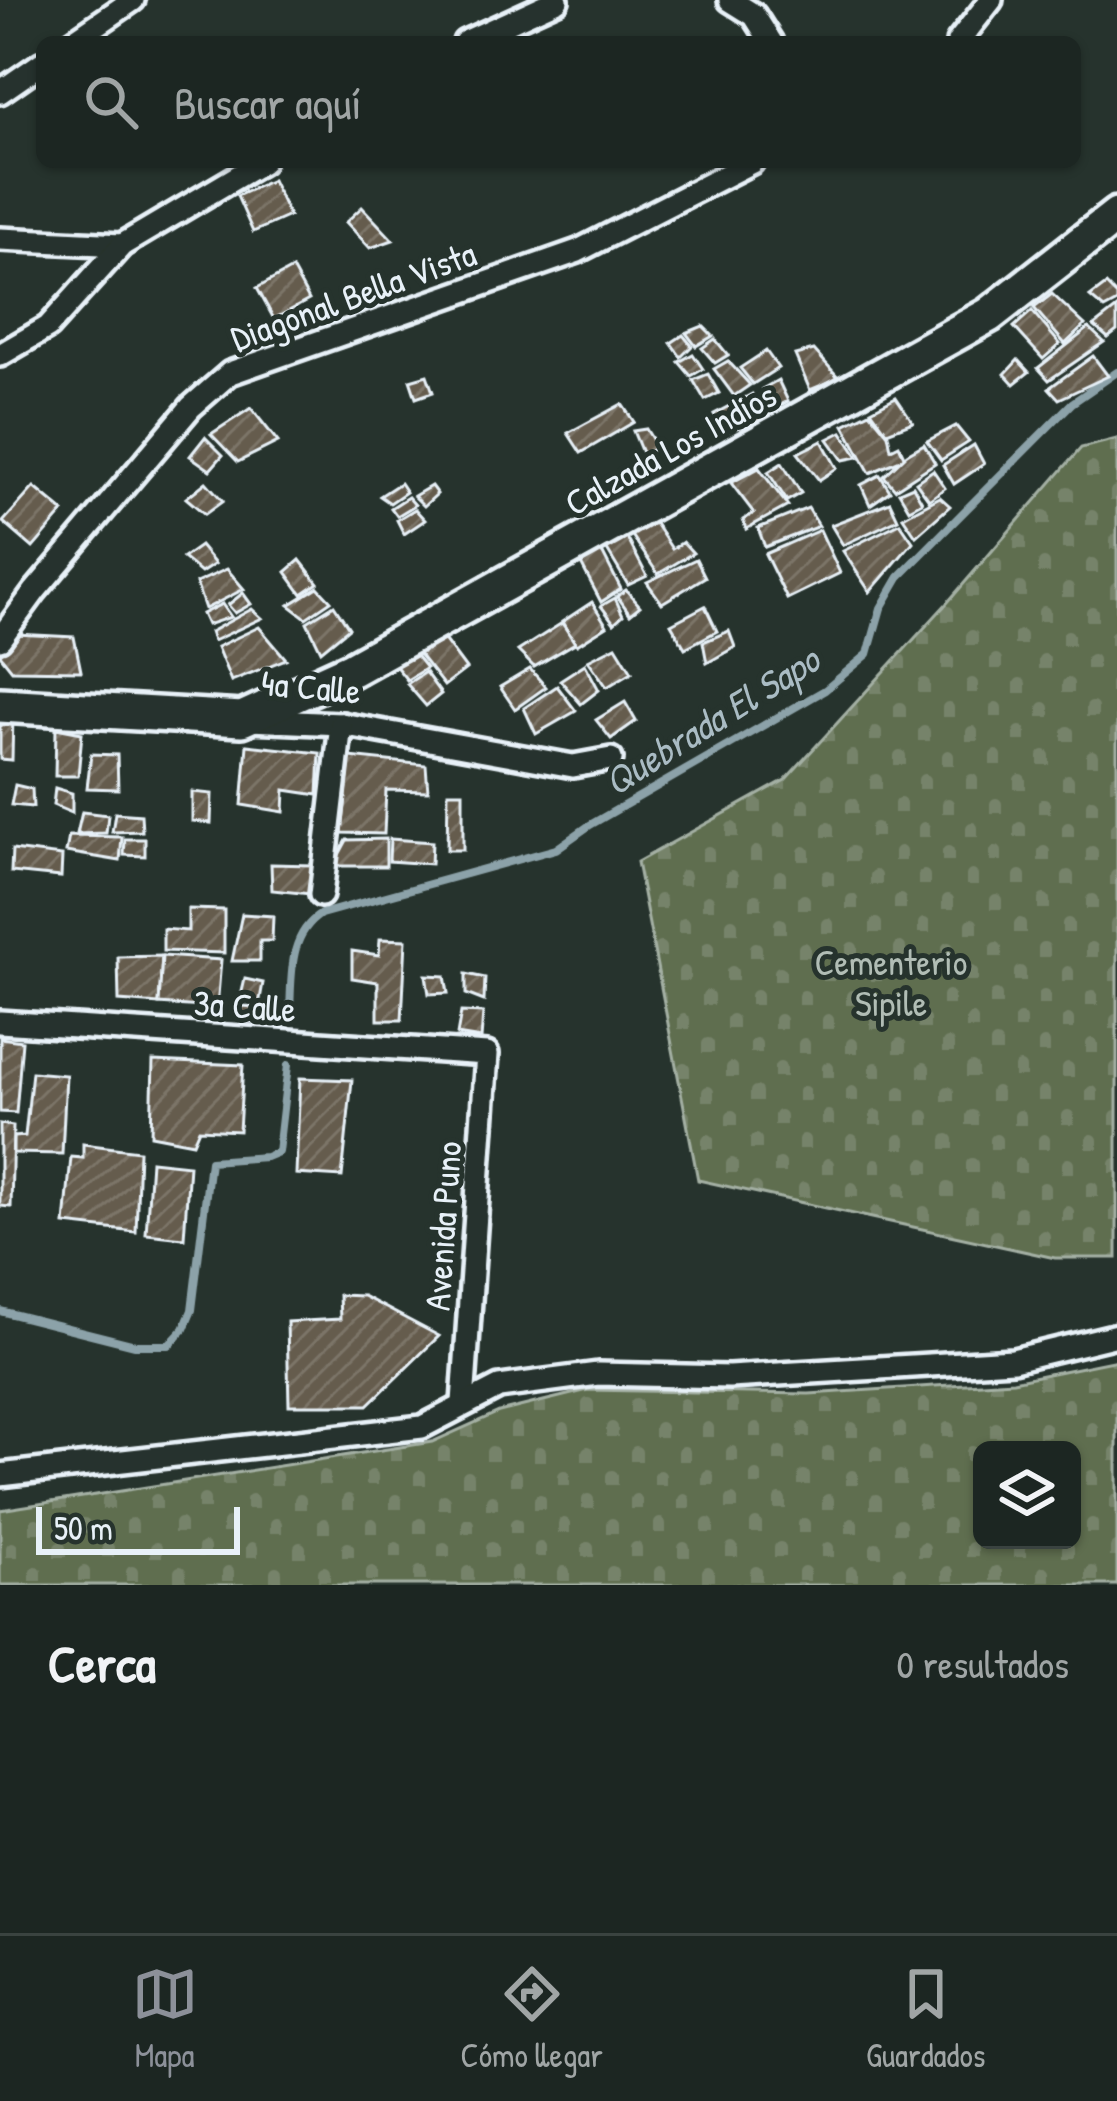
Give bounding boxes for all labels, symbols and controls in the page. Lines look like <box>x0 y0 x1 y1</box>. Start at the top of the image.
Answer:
search box <box>36 36 1081 168</box>
icon: search <box>78 69 144 135</box>
text: Buscar aquí <box>174 72 361 133</box>
street label: Diagonal Bella Vista <box>224 228 482 362</box>
street label: Calzada Los Indios <box>556 370 784 526</box>
water label: Quebrada El Sapo <box>593 631 832 808</box>
street label: 4a Calle <box>259 657 363 715</box>
park label: Cementerio Sipile <box>815 937 967 1027</box>
street label: 3a Calle <box>192 977 298 1033</box>
street label: Avenida Puno <box>412 1140 472 1312</box>
map controls <box>973 1441 1081 1549</box>
button: layers <box>973 1441 1081 1549</box>
scale bar <box>36 1501 240 1554</box>
text: 50 m <box>54 1506 113 1550</box>
text: Cerca <box>48 1629 156 1698</box>
text: 0 resultados <box>896 1637 1069 1690</box>
tab: Mapa <box>132 1961 198 2077</box>
tab: Cómo llegar <box>461 1961 603 2077</box>
tab: Guardados <box>866 1961 985 2077</box>

